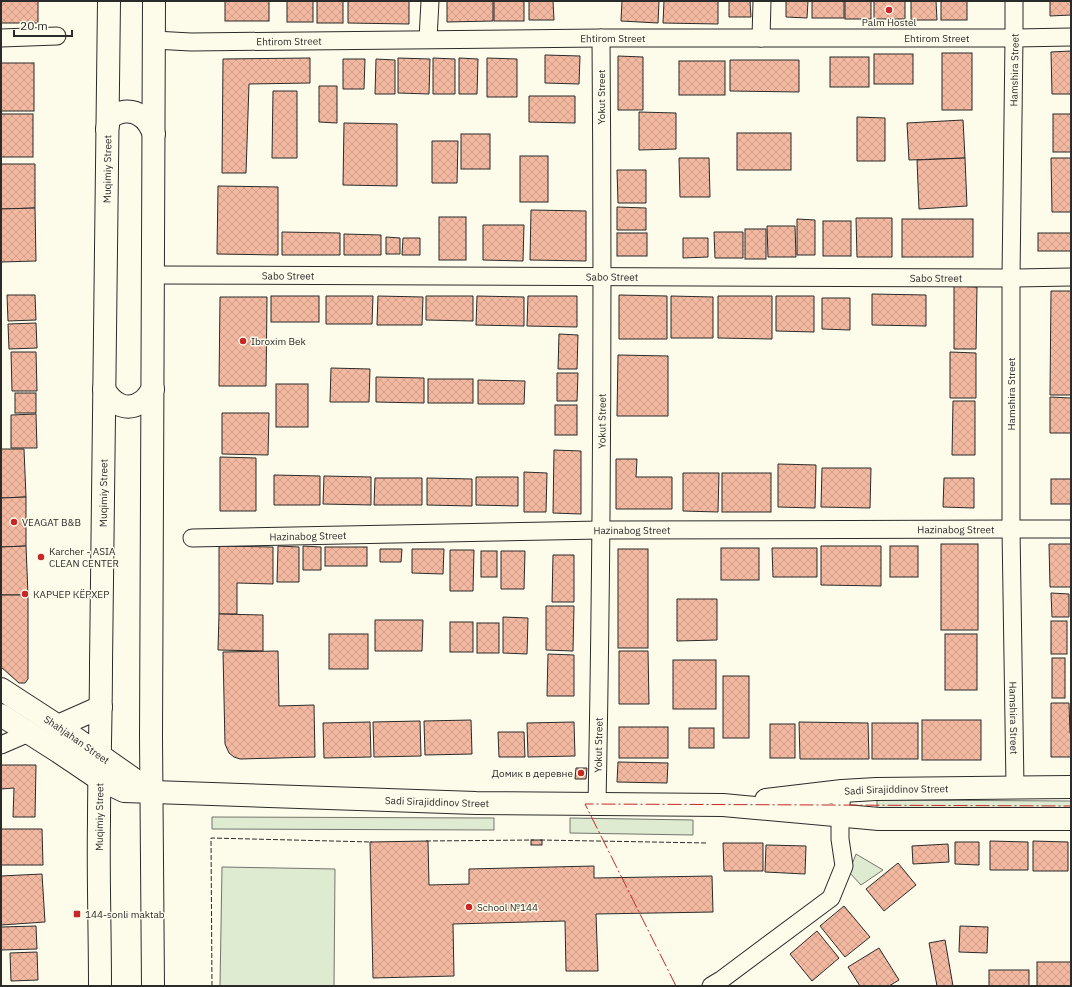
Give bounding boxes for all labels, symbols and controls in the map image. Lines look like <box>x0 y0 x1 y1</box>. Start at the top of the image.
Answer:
marker: Palm Hostel <box>884 5 894 15</box>
scale bar <box>14 12 72 38</box>
place label: Palm Hostel <box>862 16 916 29</box>
text: 20 m <box>20 18 48 33</box>
street label: Ehtirom Street <box>580 32 646 45</box>
street label: Ehtirom Street <box>904 32 970 45</box>
street label: Hamshira Street <box>1007 33 1022 107</box>
street label: Ehtirom Street <box>256 35 322 48</box>
street label: Yokut Street <box>595 69 608 125</box>
street label: Muqimiy Street <box>101 134 114 203</box>
street label: Sabo Street <box>262 269 315 283</box>
street label: Sabo Street <box>586 271 639 284</box>
street label: Sabo Street <box>910 272 963 285</box>
place label: Ibroxim Bek <box>251 335 307 348</box>
marker: Ibroxim Bek <box>238 336 248 346</box>
street label: Hamshira Street <box>1005 357 1018 430</box>
street label: Yokut Street <box>595 393 609 449</box>
street label: Muqimiy Street <box>97 458 110 527</box>
place label: VEAGAT B&B <box>22 516 81 529</box>
marker: VEAGAT B&B <box>9 517 19 527</box>
street label: Hazinabog Street <box>917 523 995 536</box>
street label: Hazinabog Street <box>593 524 671 537</box>
street label: Hazinabog Street <box>269 529 347 543</box>
place label: Karcher - ASIA CLEAN CENTER <box>49 545 119 570</box>
marker: Karcher - ASIA CLEAN CENTER <box>36 552 46 562</box>
place label: КАРЧЕР КЁРХЕР <box>33 588 109 601</box>
marker: КАРЧЕР КЁРХЕР <box>20 589 30 599</box>
street label: Hamshira Street <box>1006 681 1021 755</box>
street label: Shahjahan Street <box>41 713 112 767</box>
street label: Yokut Street <box>592 717 606 773</box>
place label: Домик в деревне <box>492 767 574 780</box>
marker: Домик в деревне <box>576 768 586 778</box>
street label: Muqimiy Street <box>93 782 106 851</box>
street label: Sadi Sirajiddinov Street <box>844 782 949 798</box>
street label: Sadi Sirajiddinov Street <box>385 794 490 810</box>
place label: School №144 <box>477 901 538 914</box>
marker: School №144 <box>464 902 474 912</box>
place label: 144-sonli maktab <box>85 908 165 921</box>
marker: 144-sonli maktab <box>72 909 82 919</box>

